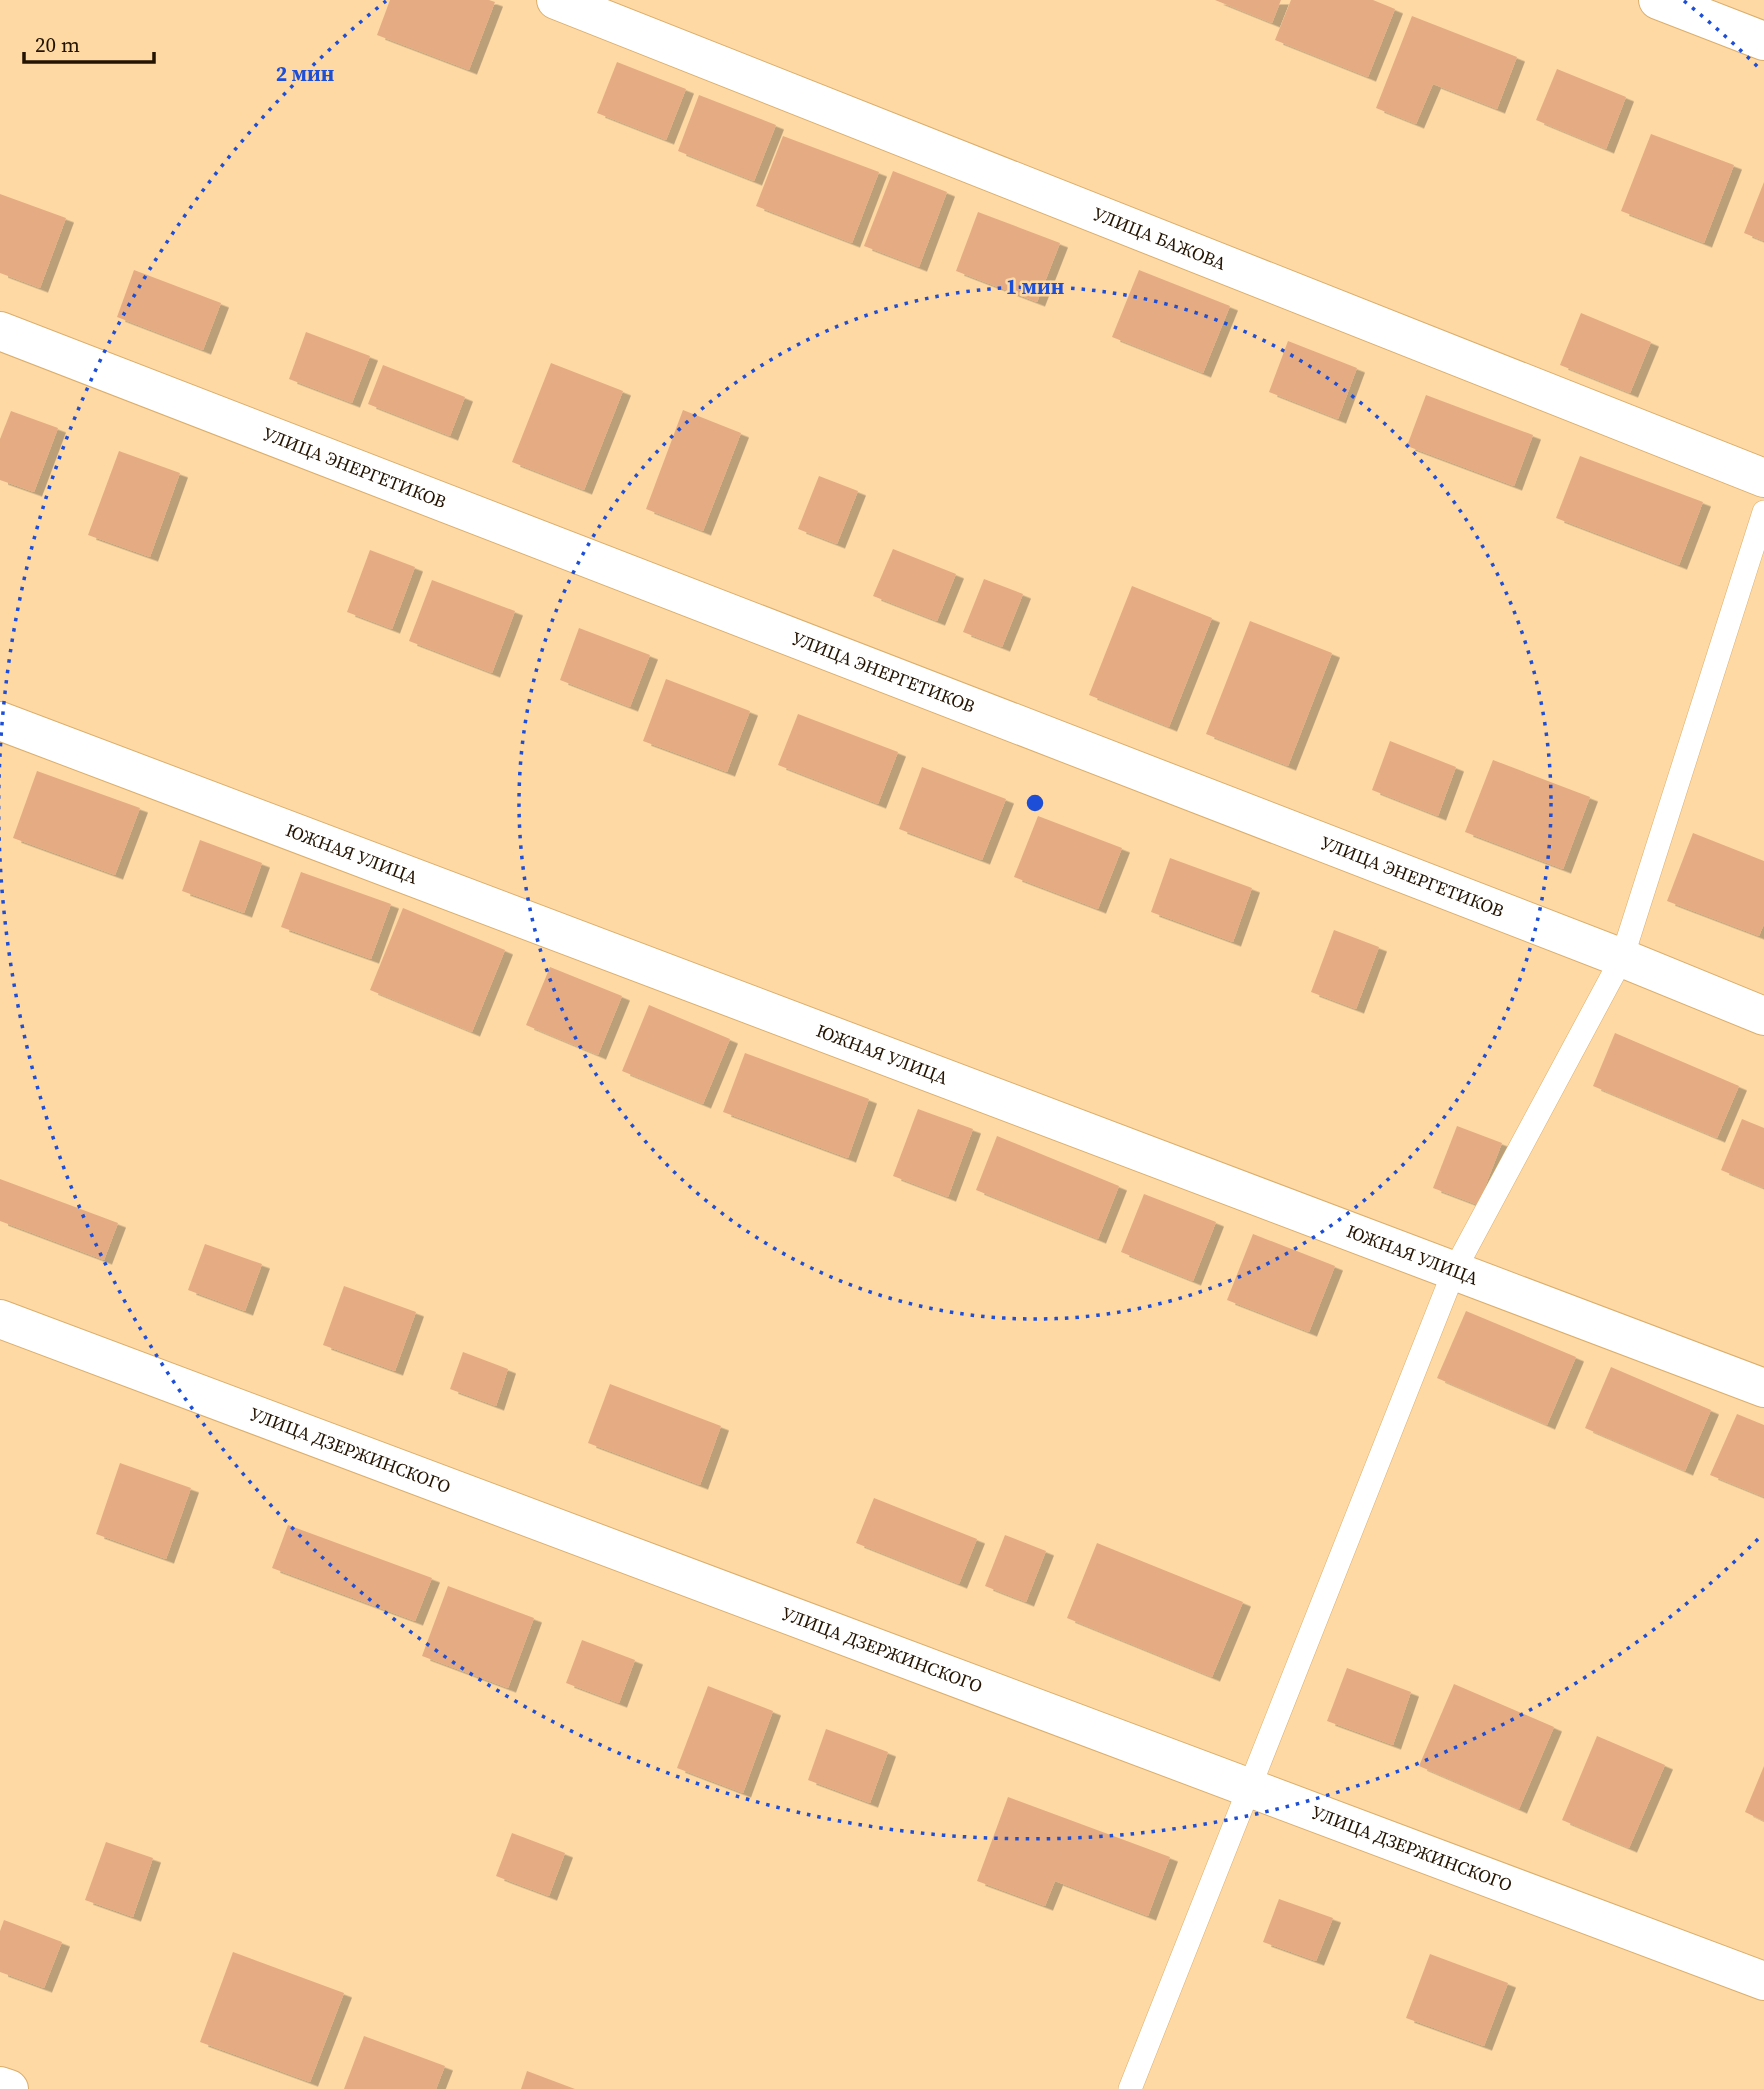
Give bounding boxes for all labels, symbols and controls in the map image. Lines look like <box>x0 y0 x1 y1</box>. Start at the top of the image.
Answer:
scale bar <box>24 21 154 65</box>
text: 20 m <box>35 30 80 59</box>
text: 2 мин <box>276 59 334 88</box>
street label: УЛИЦА БАЖОВА <box>1089 201 1230 276</box>
text: 1 мин <box>1006 272 1064 301</box>
street label: УЛИЦА ЭНЕРГЕТИКОВ <box>259 421 450 514</box>
street label: УЛИЦА ЭНЕРГЕТИКОВ <box>788 625 979 719</box>
centre of rings <box>1023 791 1047 815</box>
street label: ЮЖНАЯ УЛИЦА <box>282 817 421 890</box>
street label: УЛИЦА ЭНЕРГЕТИКОВ <box>1317 830 1508 923</box>
street label: ЮЖНАЯ УЛИЦА <box>813 1018 952 1090</box>
street label: ЮЖНАЯ УЛИЦА <box>1343 1218 1482 1291</box>
street label: УЛИЦА ДЗЕРЖИНСКОГО <box>246 1401 454 1499</box>
street label: УЛИЦА ДЗЕРЖИНСКОГО <box>778 1600 986 1699</box>
street label: УЛИЦА ДЗЕРЖИНСКОГО <box>1308 1799 1516 1897</box>

